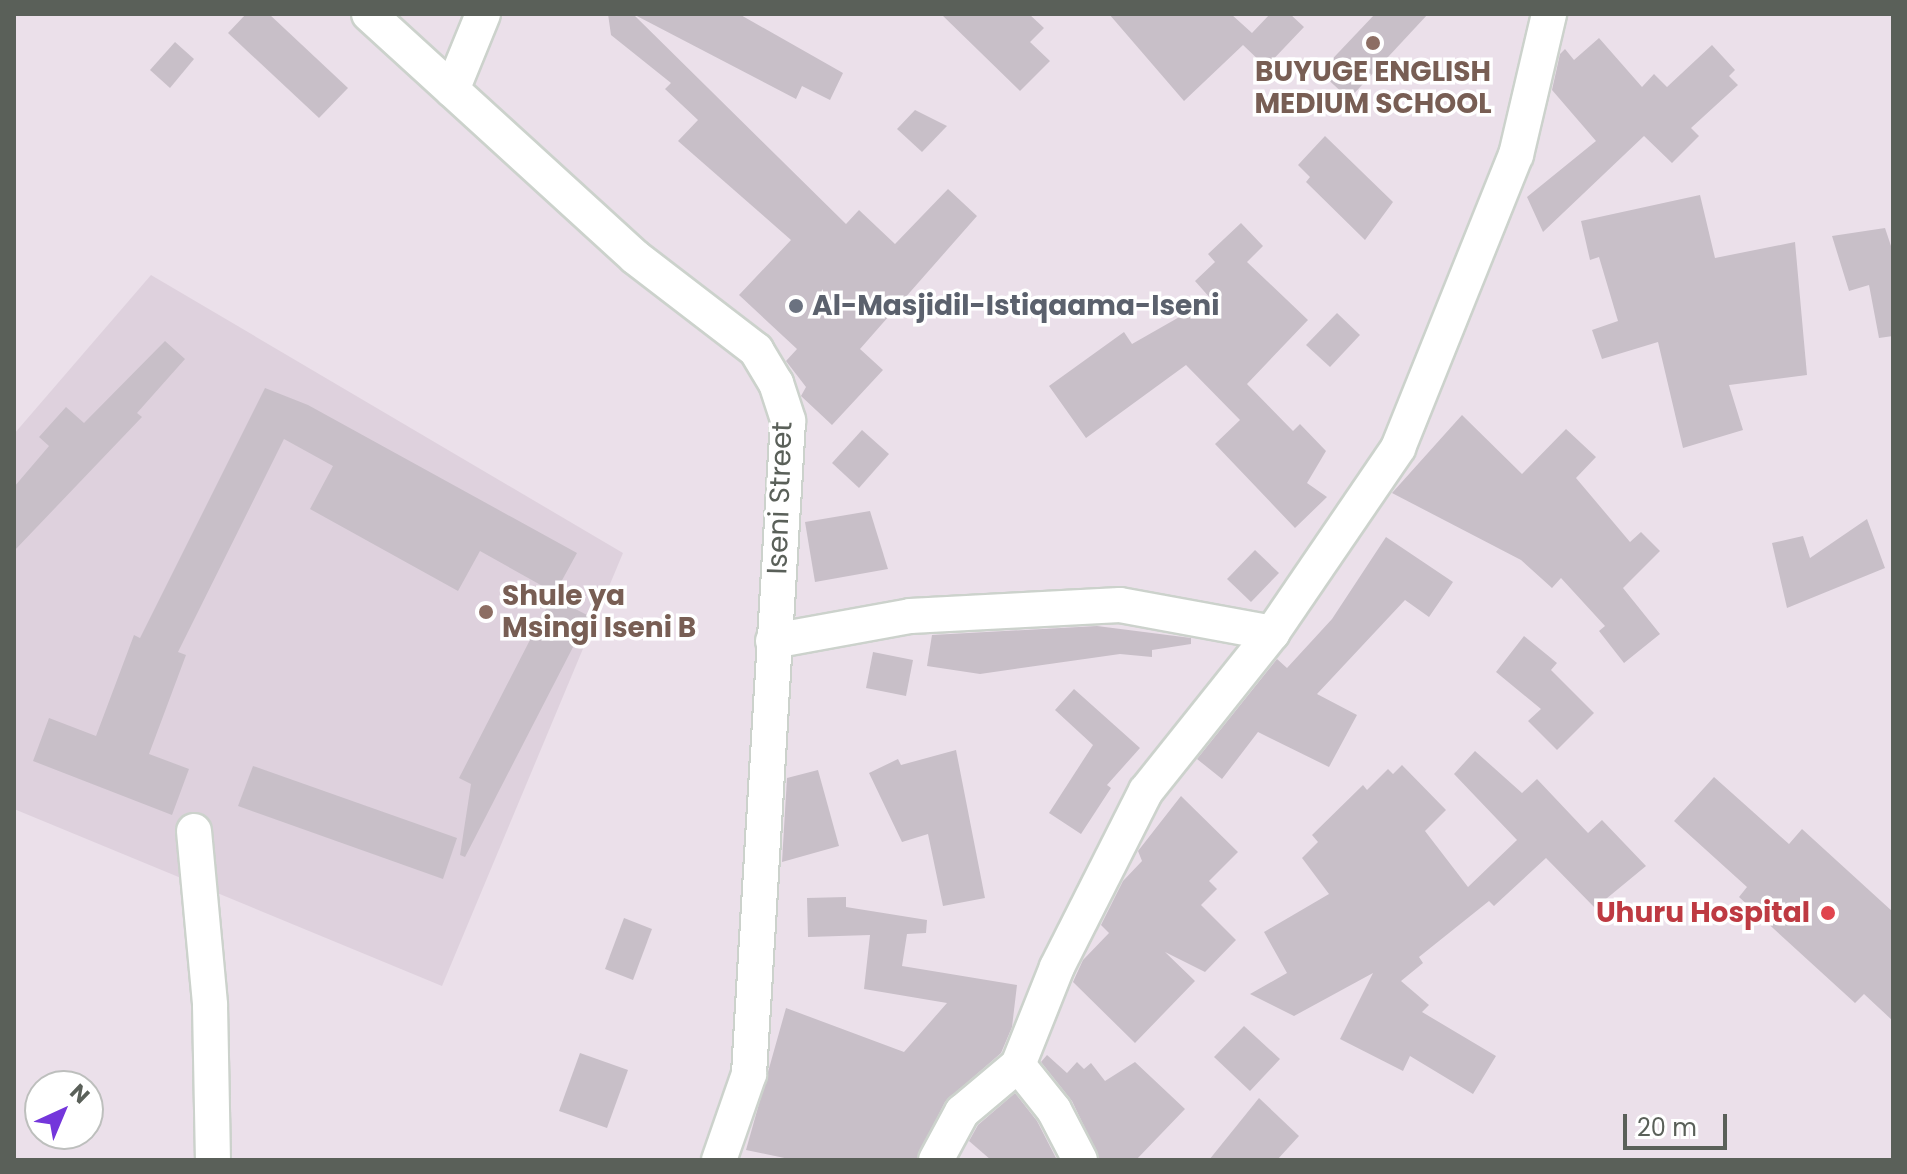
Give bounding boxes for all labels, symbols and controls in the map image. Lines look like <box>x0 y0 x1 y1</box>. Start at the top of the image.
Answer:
marker: BUYUGE ENGLISH MEDIUM SCHOOL <box>1364 34 1382 52</box>
place label: BUYUGE ENGLISH MEDIUM SCHOOL <box>1254 55 1492 121</box>
place label: Al-Masjidil-Istiqaama-Iseni <box>812 289 1219 323</box>
marker: Al-Masjidil-Istiqaama-Iseni <box>787 297 805 315</box>
street label: Iseni Street <box>761 421 799 575</box>
place label: Shule ya Msingi Iseni B <box>502 579 696 645</box>
marker: Shule ya Msingi Iseni B <box>477 603 495 621</box>
place label: Uhuru Hospital <box>1596 896 1810 930</box>
marker: Uhuru Hospital <box>1817 902 1839 924</box>
north arrow <box>24 1070 104 1150</box>
text: N <box>63 1077 96 1111</box>
scale bar <box>1627 1098 1731 1148</box>
text: 20 m <box>1637 1111 1697 1144</box>

